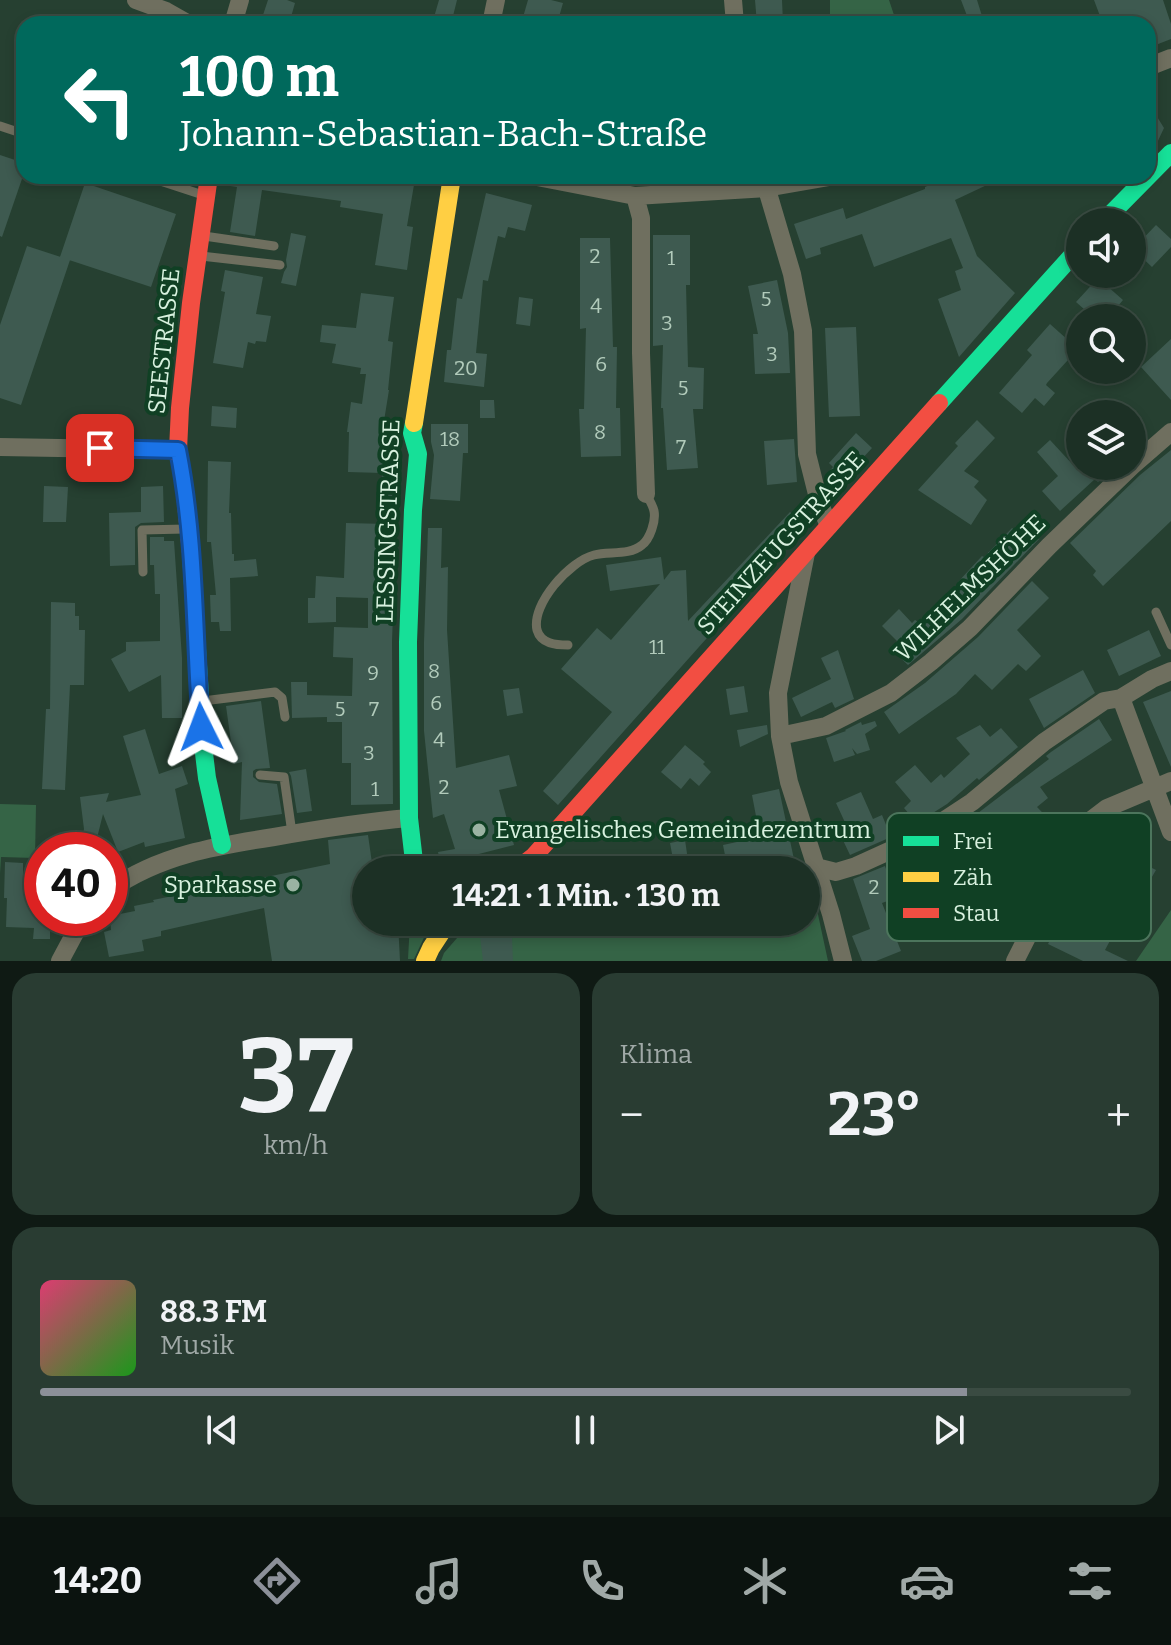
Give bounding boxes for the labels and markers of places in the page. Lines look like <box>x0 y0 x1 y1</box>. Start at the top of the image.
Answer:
pin <box>66 414 134 482</box>
place label: Evangelisches Gemeindezentrum <box>495 816 871 844</box>
marker: Evangelisches Gemeindezentrum <box>470 821 488 839</box>
place label: Sparkasse <box>164 871 277 899</box>
marker: Sparkasse <box>284 876 302 894</box>

